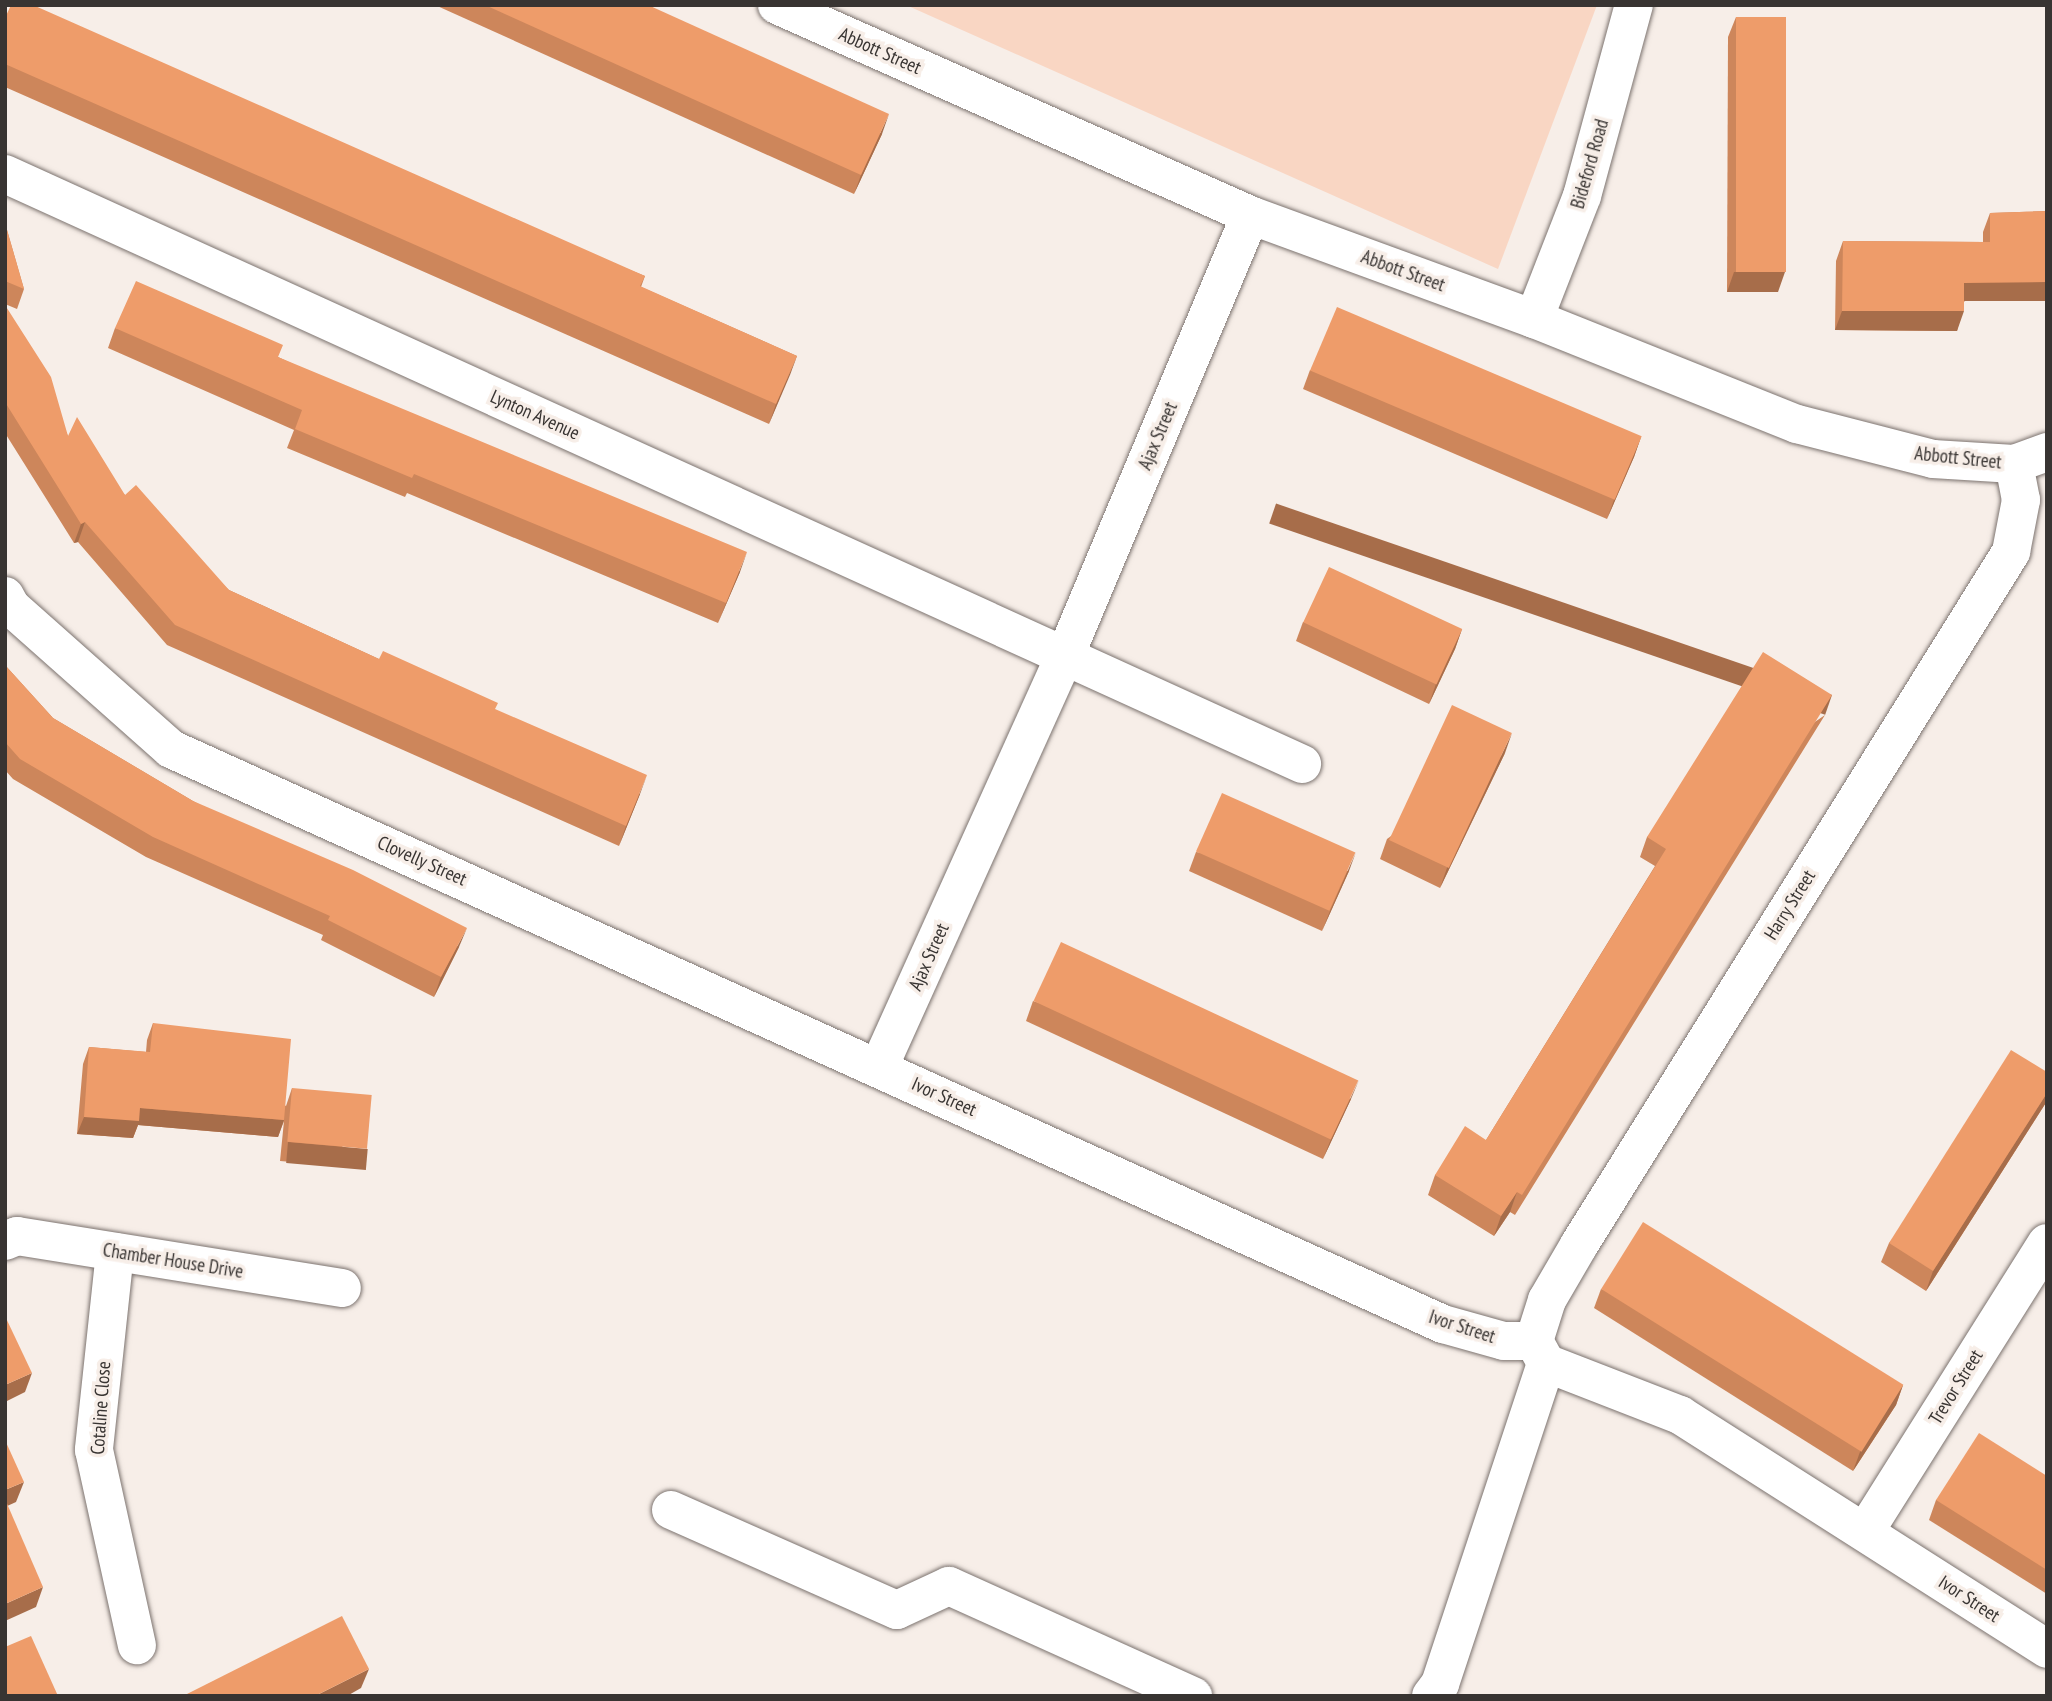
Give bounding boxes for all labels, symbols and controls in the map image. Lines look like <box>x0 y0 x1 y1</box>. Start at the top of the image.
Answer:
street label: Abbott Street <box>835 23 925 79</box>
street label: Bideford Road <box>1566 117 1614 211</box>
street label: Abbott Street <box>1358 245 1448 297</box>
street label: Lynton Avenue <box>487 385 583 445</box>
street label: Ajax Street <box>1133 398 1183 474</box>
street label: Abbott Street <box>1913 442 2003 474</box>
street label: Clovelly Street <box>374 831 470 891</box>
street label: Harry Street <box>1759 866 1821 944</box>
street label: Ajax Street <box>904 920 954 994</box>
street label: Ivor Street <box>908 1073 980 1121</box>
street label: Chamber House Drive <box>101 1239 245 1283</box>
street label: Ivor Street <box>1426 1306 1498 1348</box>
street label: Trevor Street <box>1924 1345 1988 1429</box>
street label: Cotaline Close <box>86 1361 116 1455</box>
street label: Ivor Street <box>1934 1571 2004 1627</box>

